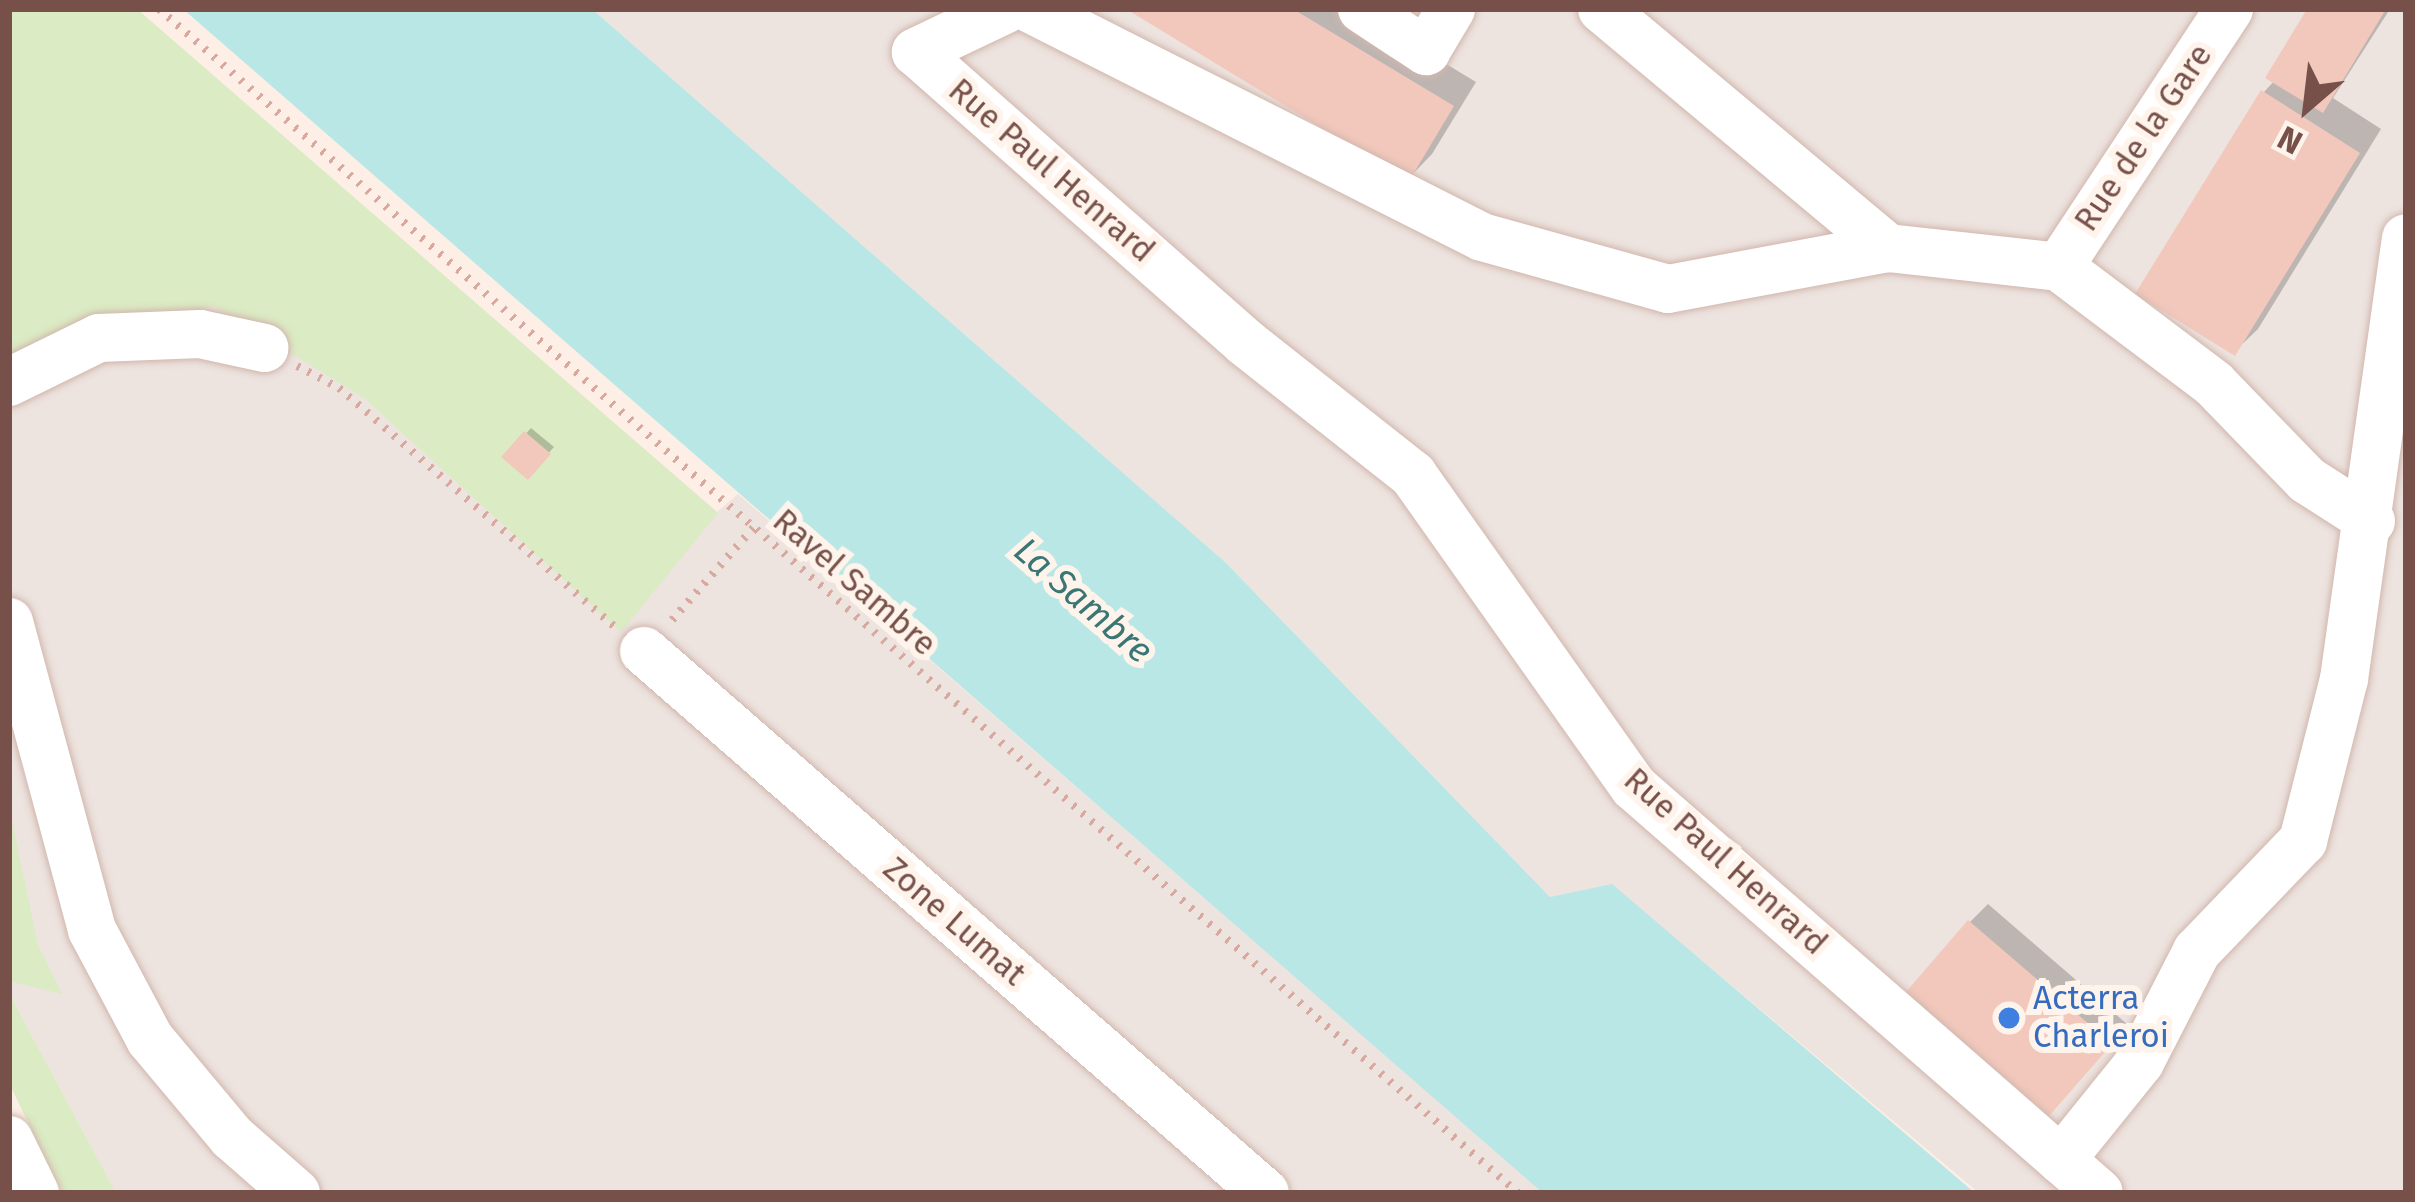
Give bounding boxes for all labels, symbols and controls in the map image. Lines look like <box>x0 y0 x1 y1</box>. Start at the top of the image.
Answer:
street label: Rue de la Gare <box>2067 37 2221 239</box>
north arrow <box>2247 48 2367 168</box>
street label: Rue Paul Henrard <box>940 71 1162 271</box>
text: N <box>2271 117 2309 163</box>
street label: Ravel Sambre <box>764 501 944 665</box>
water label: La Sambre <box>1005 529 1161 673</box>
street label: Rue Paul Henrard <box>1615 760 1835 964</box>
street label: Zone Lumat <box>875 850 1033 994</box>
place label: Acterra Charleroi <box>2033 979 2169 1057</box>
marker: Acterra Charleroi <box>1996 1005 2022 1031</box>

